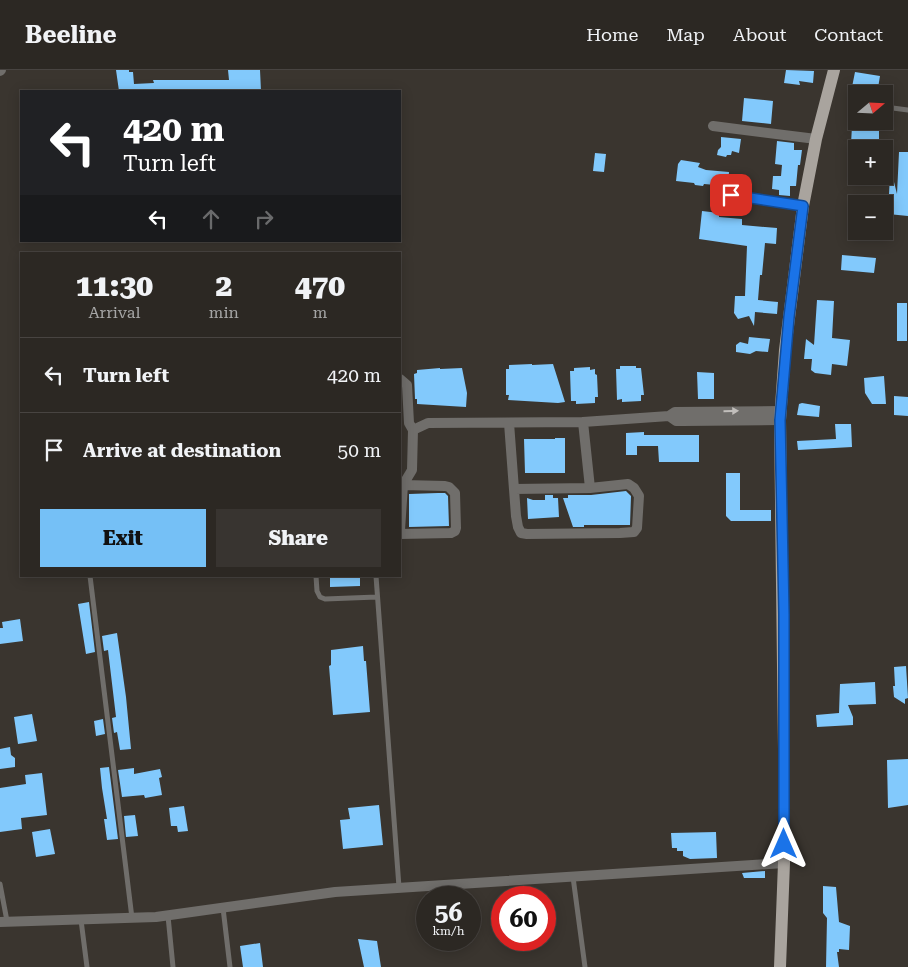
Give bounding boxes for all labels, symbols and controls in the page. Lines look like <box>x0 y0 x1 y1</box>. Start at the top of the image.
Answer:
text: Beeline <box>25 21 117 49</box>
text: Home <box>586 24 638 45</box>
text: Map <box>666 24 705 45</box>
text: About <box>733 24 786 45</box>
text: Contact <box>814 24 883 45</box>
north arrow <box>848 85 892 130</box>
map controls <box>848 85 893 240</box>
text: 420 m <box>123 109 224 150</box>
icon: left <box>40 110 105 175</box>
button: + <box>848 140 893 185</box>
text: Turn left <box>123 151 216 176</box>
pin <box>710 174 752 216</box>
icon: arrive <box>717 181 745 209</box>
button: − <box>848 195 893 240</box>
icon: left <box>144 205 172 233</box>
icon: ahead <box>197 205 225 233</box>
icon: right <box>250 205 278 233</box>
text: 11:30 <box>76 268 153 303</box>
text: 2 <box>215 268 232 303</box>
text: 470 <box>295 268 345 303</box>
text: Arrival <box>88 303 140 322</box>
text: min <box>209 303 239 322</box>
text: m <box>313 303 327 322</box>
icon: left <box>40 361 68 389</box>
text: Turn left <box>83 364 169 387</box>
text: 420 m <box>327 364 381 387</box>
one-way arrow <box>723 407 739 415</box>
icon: arrive <box>40 436 68 464</box>
text: Arrive at destination <box>83 439 281 462</box>
text: 50 m <box>338 439 381 462</box>
button: Exit <box>40 509 206 567</box>
button: Share <box>216 509 381 567</box>
position arrow <box>757 817 809 869</box>
speed limit sign: 60 <box>491 886 556 951</box>
text: 56 <box>434 898 463 927</box>
text: km/h <box>432 924 465 938</box>

